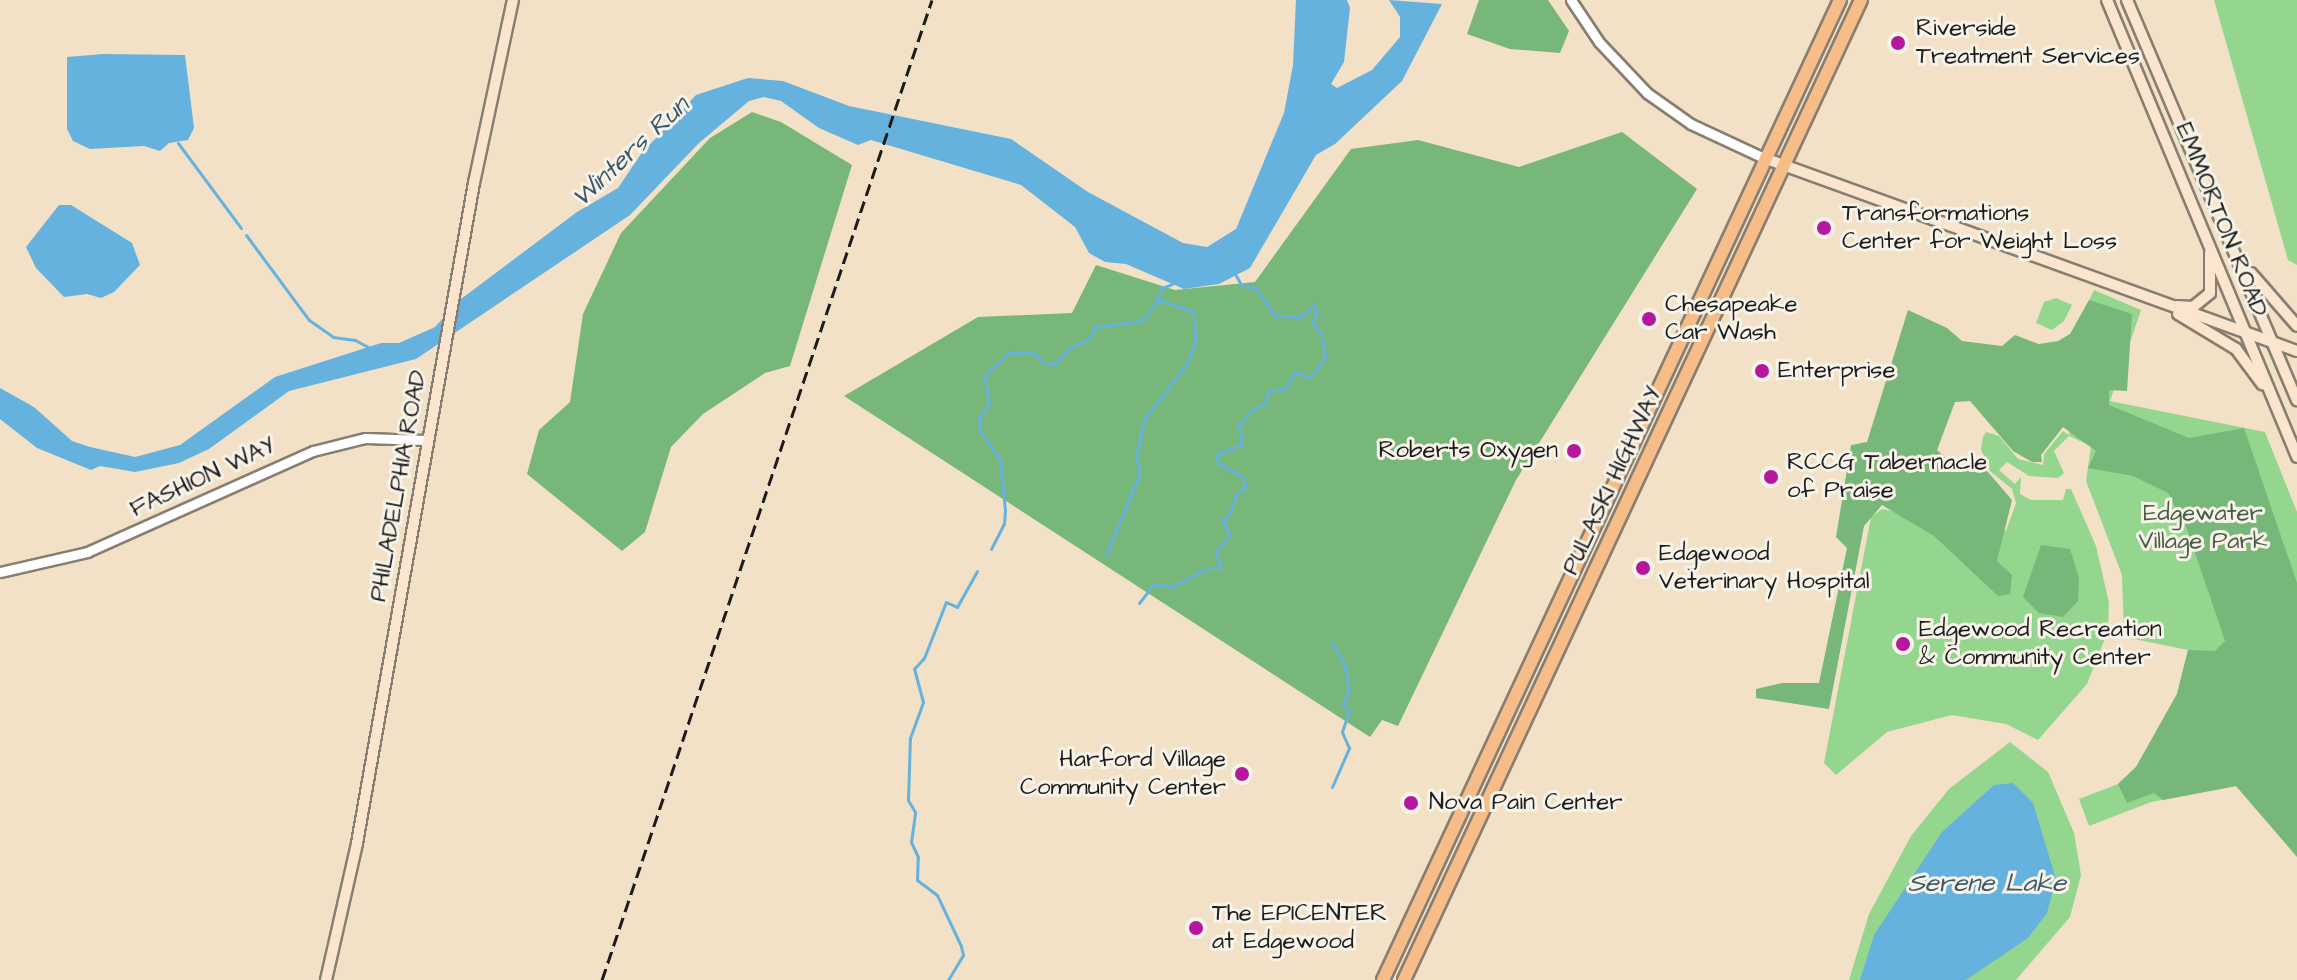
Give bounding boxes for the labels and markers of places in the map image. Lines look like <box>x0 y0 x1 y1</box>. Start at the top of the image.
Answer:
place label: Riverside Treatment Services <box>1916 15 2140 71</box>
marker: Riverside Treatment Services <box>1887 32 1909 54</box>
place label: Transformations Center for Weight Loss <box>1842 200 2117 256</box>
marker: Transformations Center for Weight Loss <box>1813 217 1835 239</box>
place label: Chesapeake Car Wash <box>1665 291 1797 347</box>
marker: Chesapeake Car Wash <box>1640 310 1658 328</box>
place label: Enterprise <box>1778 357 1895 385</box>
marker: Enterprise <box>1753 362 1771 380</box>
place label: Roberts Oxygen <box>1378 437 1558 465</box>
marker: Roberts Oxygen <box>1565 442 1583 460</box>
place label: RCCG Tabernacle of Praise <box>1787 449 1987 505</box>
marker: RCCG Tabernacle of Praise <box>1762 468 1780 486</box>
place label: Edgewood Veterinary Hospital <box>1659 540 1870 596</box>
marker: Edgewood Veterinary Hospital <box>1634 559 1652 577</box>
place label: Edgewood Recreation & Community Center <box>1919 616 2162 672</box>
marker: Edgewood Recreation & Community Center <box>1894 635 1912 653</box>
place label: Harford Village Community Center <box>1020 746 1226 802</box>
marker: Harford Village Community Center <box>1233 765 1251 783</box>
place label: Nova Pain Center <box>1429 789 1622 817</box>
marker: Nova Pain Center <box>1400 792 1422 814</box>
place label: The EPICENTER at Edgewood <box>1212 900 1387 956</box>
marker: The EPICENTER at Edgewood <box>1187 919 1205 937</box>

